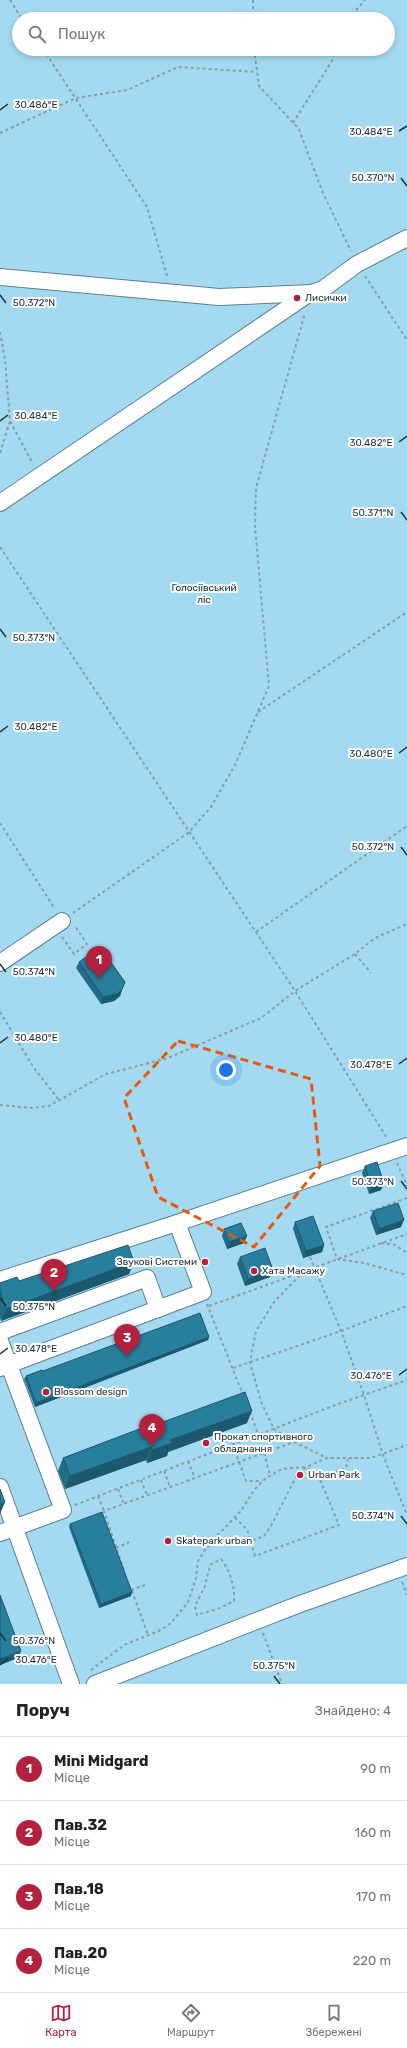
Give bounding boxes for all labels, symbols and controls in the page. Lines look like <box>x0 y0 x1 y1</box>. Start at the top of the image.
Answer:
search box <box>12 12 395 56</box>
icon: search <box>26 23 48 45</box>
text: Пошук <box>58 25 105 43</box>
text: 30.486°E <box>14 99 58 111</box>
text: 30.484°E <box>349 126 393 138</box>
text: 50.370°N <box>352 172 395 184</box>
place label: Лисички <box>305 292 347 304</box>
marker: Лисички <box>292 293 302 303</box>
text: 50.372°N <box>13 297 55 309</box>
text: 30.484°E <box>14 410 58 422</box>
text: 30.482°E <box>350 437 392 449</box>
text: 50.371°N <box>353 507 394 519</box>
park label: Голосіївський ліс <box>171 582 237 606</box>
text: 50.373°N <box>13 632 55 644</box>
text: 30.482°E <box>15 721 57 733</box>
text: 30.480°E <box>349 748 393 760</box>
text: 50.372°N <box>352 841 394 853</box>
pin: 1 <box>86 946 112 979</box>
text: 50.374°N <box>13 966 55 978</box>
text: 30.480°E <box>14 1032 58 1044</box>
text: 30.478°E <box>350 1059 392 1071</box>
your location <box>216 1060 236 1080</box>
text: 50.373°N <box>352 1176 394 1188</box>
place label: Звукові Системи <box>116 1256 197 1268</box>
marker: Звукові Системи <box>200 1257 210 1267</box>
pin: 2 <box>41 1259 67 1292</box>
place label: Хата Масажу <box>262 1265 325 1277</box>
marker: Хата Масажу <box>249 1266 259 1276</box>
text: 50.375°N <box>13 1301 55 1313</box>
pin: 3 <box>114 1324 140 1357</box>
text: 30.478°E <box>15 1343 57 1355</box>
text: 30.476°E <box>350 1370 392 1382</box>
place label: Blossom design <box>54 1386 127 1398</box>
marker: Blossom design <box>41 1387 51 1397</box>
pin: 4 <box>139 1414 165 1447</box>
place label: Прокат спортивного обладнання <box>214 1431 313 1455</box>
marker: Прокат спортивного обладнання <box>201 1438 211 1448</box>
place label: Urban Park <box>308 1469 360 1481</box>
marker: Urban Park <box>295 1470 305 1480</box>
text: 50.374°N <box>352 1510 394 1522</box>
place label: Skatepark urban <box>176 1535 252 1547</box>
marker: Skatepark urban <box>163 1536 173 1546</box>
text: 50.376°N <box>13 1635 55 1647</box>
text: 30.476°E <box>15 1654 57 1666</box>
text: 50.375°N <box>253 1660 295 1672</box>
text: Поруч <box>16 1700 70 1720</box>
text: Знайдено: 4 <box>315 1703 391 1718</box>
text: Mini Midgard <box>54 1752 149 1770</box>
text: 1 <box>26 1761 32 1776</box>
text: 90 m <box>360 1761 391 1776</box>
text: Місце <box>54 1770 90 1785</box>
text: Пав.32 <box>54 1816 107 1834</box>
text: 2 <box>25 1825 33 1840</box>
text: 160 m <box>355 1825 391 1840</box>
text: Місце <box>54 1834 90 1849</box>
text: Пав.18 <box>54 1880 104 1898</box>
text: 3 <box>25 1889 33 1904</box>
text: 170 m <box>356 1889 391 1904</box>
text: Місце <box>54 1898 90 1913</box>
text: Пав.20 <box>54 1944 107 1962</box>
text: 4 <box>25 1953 33 1968</box>
text: 220 m <box>353 1953 391 1968</box>
text: Місце <box>54 1962 90 1977</box>
tab: Карта <box>45 2002 77 2039</box>
tab: Маршрут <box>167 2002 215 2039</box>
tab: Збережені <box>305 2002 362 2039</box>

